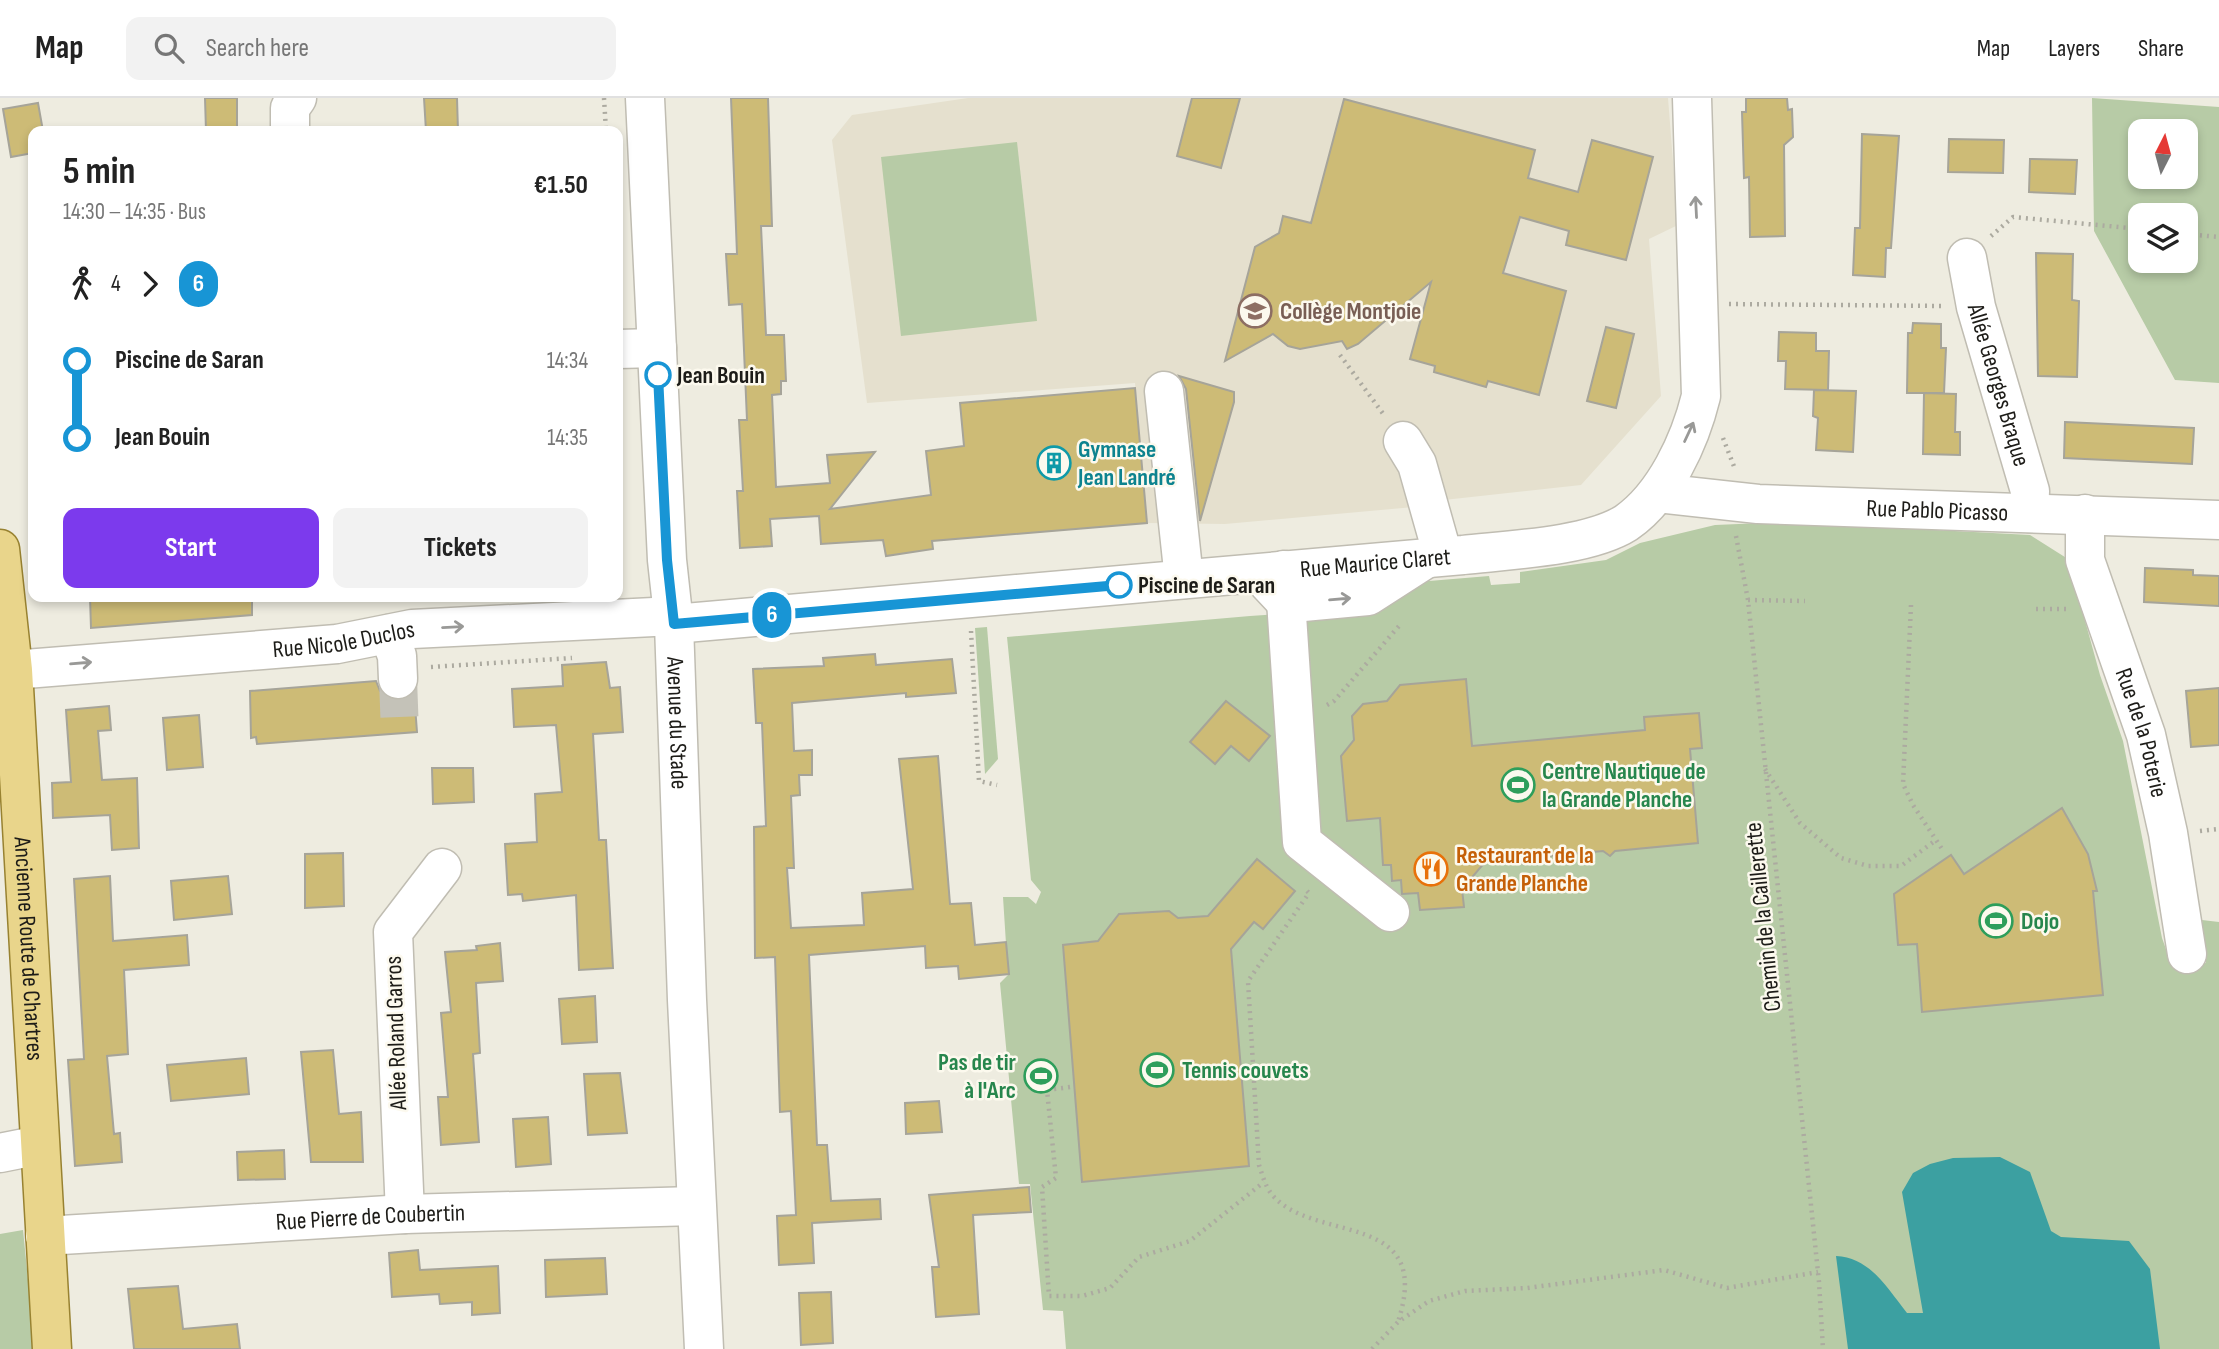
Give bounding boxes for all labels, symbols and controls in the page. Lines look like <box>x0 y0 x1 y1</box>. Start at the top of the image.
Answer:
search box <box>126 17 616 80</box>
text: Map <box>35 28 84 68</box>
icon: search <box>150 29 188 67</box>
text: Search here <box>206 33 309 64</box>
text: Map <box>1977 34 2010 63</box>
text: Layers <box>2048 34 2100 63</box>
text: Share <box>2138 34 2184 63</box>
north arrow <box>2128 119 2198 189</box>
map controls <box>2128 119 2198 273</box>
text: 5 min <box>63 149 135 194</box>
text: €1.50 <box>534 170 588 201</box>
one-way arrow <box>1690 196 1703 219</box>
text: 14:30 – 14:35 · Bus <box>63 198 206 226</box>
button: layers <box>2128 203 2198 273</box>
icon: walk <box>63 265 101 303</box>
icon: forward <box>131 265 169 303</box>
text: 6 <box>193 269 204 298</box>
text: 4 <box>111 270 121 298</box>
school or university icon: Collège Montjoie <box>1236 292 1274 330</box>
place label: Collège Montjoie <box>1280 297 1421 326</box>
street label: Allée Georges Braque <box>1961 299 2036 470</box>
text: Piscine de Saran <box>115 345 264 376</box>
text: 14:34 <box>547 347 588 375</box>
place label: Jean Bouin <box>676 361 765 390</box>
marker: Jean Bouin <box>645 362 671 388</box>
text: Jean Bouin <box>115 422 210 453</box>
one-way arrow <box>1683 422 1696 443</box>
text: 14:35 <box>547 424 588 452</box>
place label: Gymnase Jean Landré <box>1077 435 1176 492</box>
building icon: Gymnase Jean Landré <box>1035 444 1073 482</box>
street label: Rue Pablo Picasso <box>1866 493 2009 527</box>
button: Start <box>63 508 319 588</box>
button: Tickets <box>333 508 588 588</box>
street label: Rue Maurice Claret <box>1299 542 1452 584</box>
place label: Piscine de Saran <box>1138 571 1275 600</box>
marker: Piscine de Saran <box>1106 572 1132 598</box>
line badge: 6 <box>749 592 795 638</box>
one-way arrow <box>1328 592 1350 605</box>
text: 6 <box>766 600 778 629</box>
street label: Rue Nicole Duclos <box>271 614 417 664</box>
one-way arrow <box>441 621 464 634</box>
street label: Avenue du Stade <box>661 655 694 790</box>
one-way arrow <box>69 656 92 669</box>
street label: Rue de la Poterie <box>2109 664 2174 800</box>
place label: Centre Nautique de la Grande Planche <box>1542 757 1706 814</box>
sports icon: Centre Nautique de la Grande Planche <box>1499 766 1537 804</box>
street label: Chemin de la Caillerette <box>1739 821 1787 1013</box>
street label: Ancienne Route de Chartres <box>8 835 50 1062</box>
place label: Restaurant de la Grande Planche <box>1456 841 1594 898</box>
restaurant icon: Restaurant de la Grande Planche <box>1412 850 1450 888</box>
sports icon: Dojo <box>1977 902 2015 940</box>
place label: Dojo <box>2021 907 2059 936</box>
street label: Allée Roland Garros <box>379 955 413 1112</box>
place label: Pas de tir à l'Arc <box>938 1048 1017 1105</box>
sports icon: Tennis couvets <box>1138 1051 1176 1089</box>
place label: Tennis couvets <box>1182 1056 1309 1085</box>
sports icon: Pas de tir à l'Arc <box>1022 1057 1060 1095</box>
street label: Rue Pierre de Coubertin <box>275 1198 466 1236</box>

